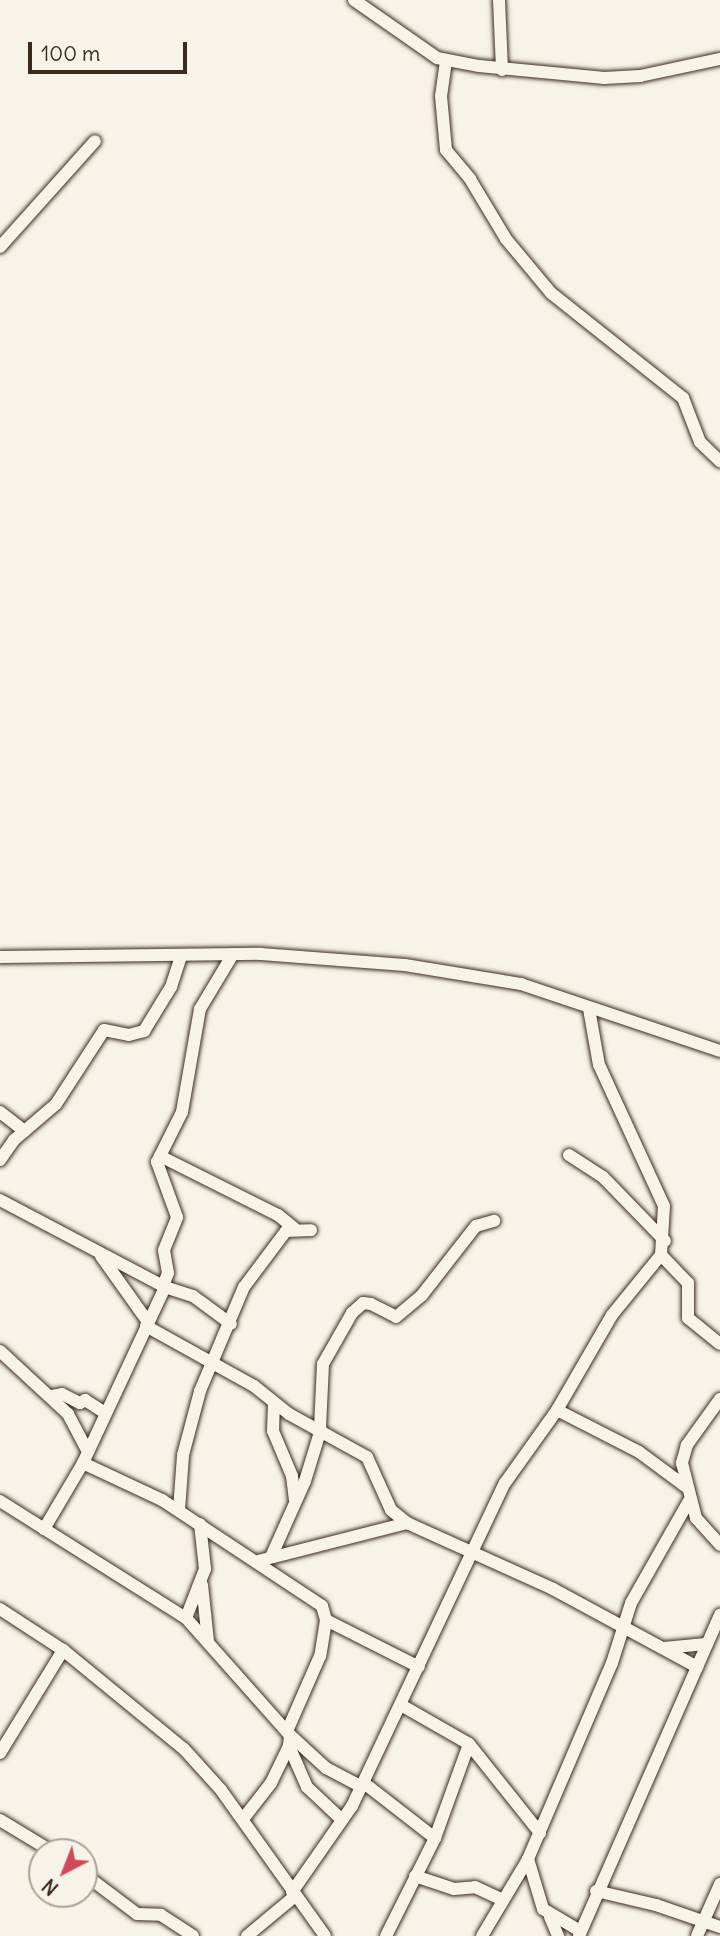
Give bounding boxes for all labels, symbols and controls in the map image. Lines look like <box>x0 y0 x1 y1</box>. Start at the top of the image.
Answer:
scale bar <box>32 28 191 72</box>
text: 100 m <box>41 40 100 67</box>
north arrow <box>28 1838 98 1908</box>
text: N <box>37 1874 63 1900</box>

